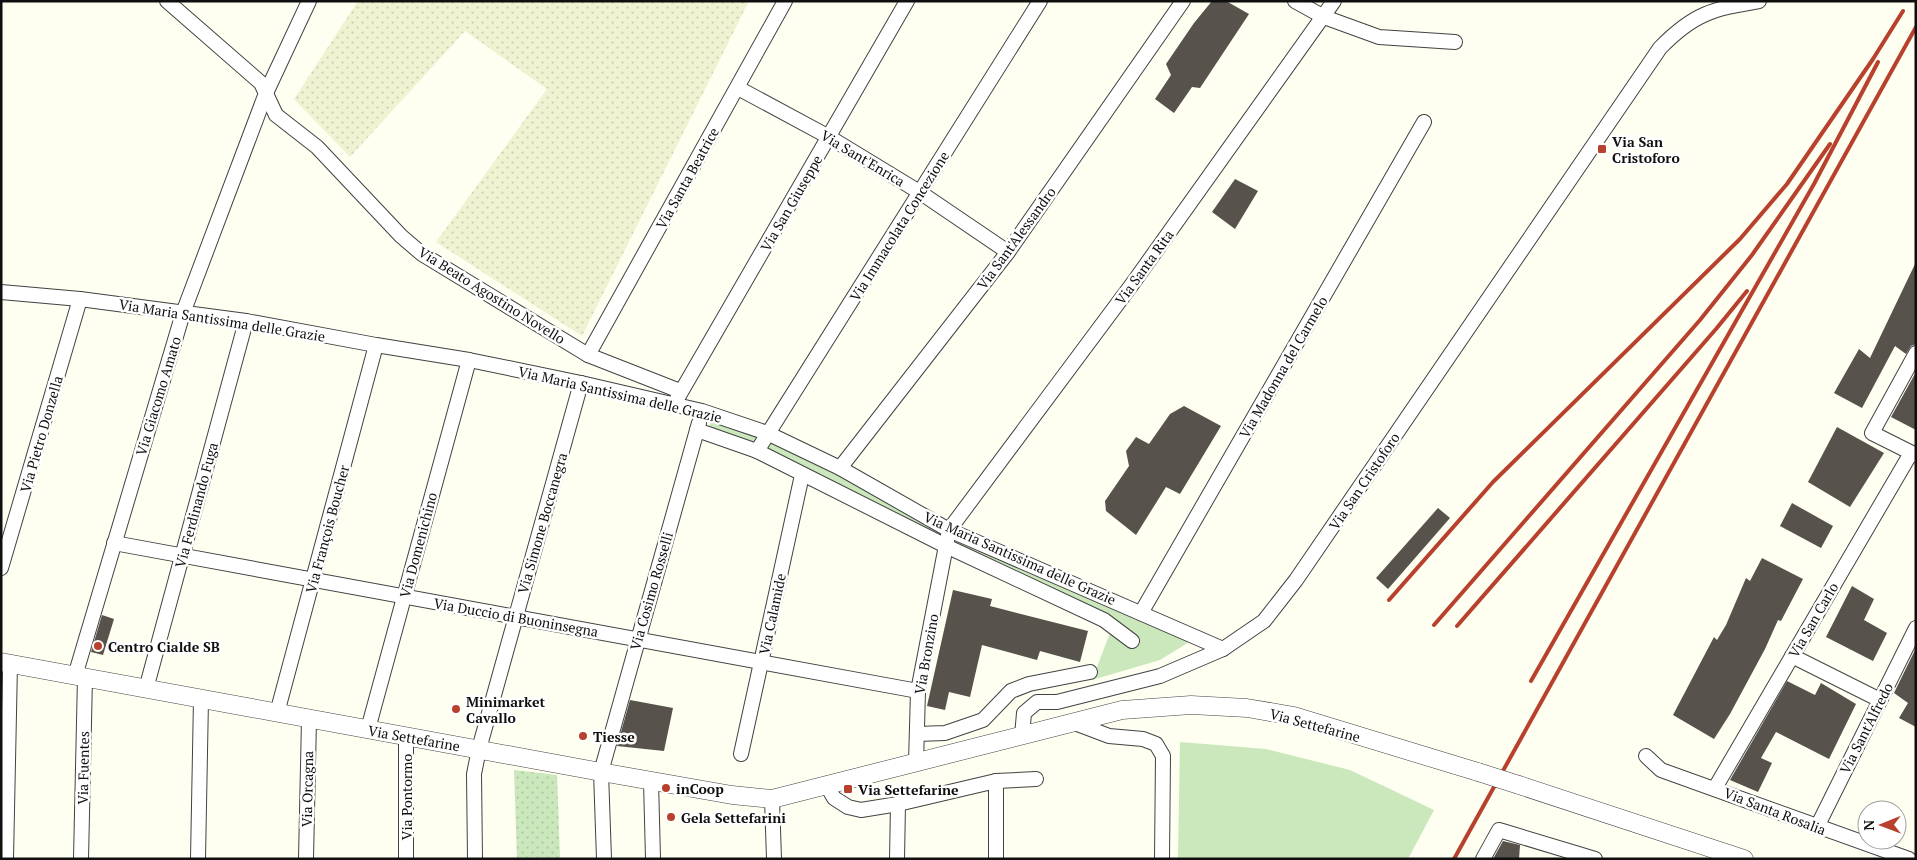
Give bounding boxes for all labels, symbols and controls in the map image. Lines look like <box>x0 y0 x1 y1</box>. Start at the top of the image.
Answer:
street label: Via Santa Beatrice <box>651 124 723 232</box>
street label: Via Sant'Enrica <box>817 125 909 191</box>
place label: Via San Cristoforo <box>1612 132 1680 167</box>
marker: Via San Cristoforo <box>1596 143 1608 155</box>
street label: Via Immacolata Concezione <box>845 147 953 305</box>
street label: Via San Giuseppe <box>756 151 826 255</box>
street label: Via Sant'Alessandro <box>972 183 1060 293</box>
street label: Via Santa Rita <box>1110 226 1178 308</box>
street label: Via Beato Agostino Novello <box>415 242 569 348</box>
street label: Via Madonna del Carmelo <box>1235 292 1332 441</box>
street label: Via Maria Santissima delle Grazie <box>118 294 326 346</box>
street label: Via Giacomo Amato <box>131 334 185 458</box>
street label: Via Maria Santissima delle Grazie <box>516 361 724 427</box>
street label: Via Pietro Donzella <box>15 373 67 495</box>
street label: Via San Cristoforo <box>1324 428 1404 533</box>
street label: Via Ferdinando Fuga <box>170 440 222 570</box>
street label: Via Simone Boccanegra <box>513 450 571 596</box>
street label: Via François Boucher <box>301 462 353 595</box>
street label: Via Domenichino <box>395 490 441 600</box>
street label: Via Maria Santissima delle Grazie <box>921 507 1119 609</box>
street label: Via Cosimo Rosselli <box>625 530 677 652</box>
street label: Via Calamide <box>754 572 790 656</box>
street label: Via San Carlo <box>1784 579 1842 661</box>
street label: Via Duccio di Buoninsegna <box>432 593 600 641</box>
street label: Via Bronzino <box>910 612 942 696</box>
place label: Centro Cialde SB <box>108 637 220 656</box>
marker: Centro Cialde SB <box>92 640 104 652</box>
street label: Via Sant'Alfredo <box>1835 679 1897 777</box>
place label: Minimarket Cavallo <box>466 692 546 727</box>
marker: Minimarket Cavallo <box>450 703 462 715</box>
street label: Via Settefarine <box>1268 704 1362 746</box>
street label: Via Settefarine <box>367 721 461 755</box>
place label: Tiesse <box>593 727 635 746</box>
marker: Tiesse <box>577 730 589 742</box>
street label: Via Fuentes <box>73 731 93 805</box>
street label: Via Orcagna <box>297 751 317 827</box>
street label: Via Pontormo <box>397 754 416 840</box>
place label: inCoop <box>676 779 724 798</box>
place label: Via Settefarine <box>858 780 959 799</box>
marker: inCoop <box>660 782 672 794</box>
marker: Via Settefarine <box>842 783 854 795</box>
street label: Via Santa Rosalia <box>1721 783 1829 839</box>
north arrow <box>1857 800 1907 850</box>
place label: Gela Settefarini <box>681 808 786 827</box>
marker: Gela Settefarini <box>665 811 677 823</box>
text: N <box>1859 819 1878 831</box>

